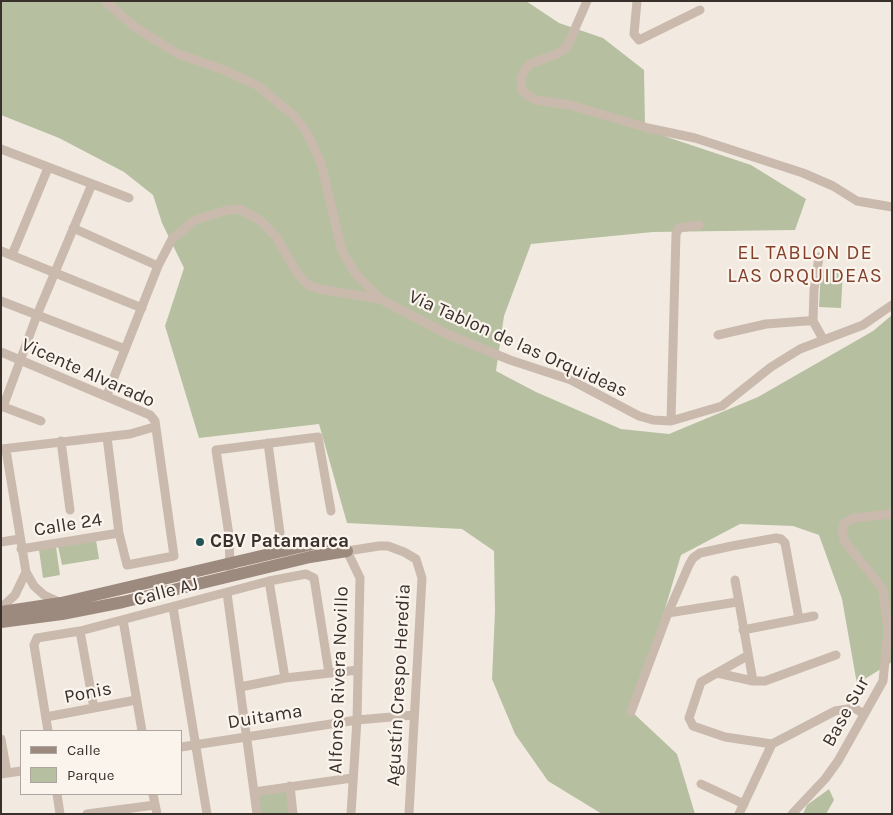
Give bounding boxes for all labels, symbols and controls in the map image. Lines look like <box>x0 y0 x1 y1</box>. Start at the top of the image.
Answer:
district label: EL TABLON DE LAS ORQUIDEAS <box>726 241 884 288</box>
street label: Via Tablon de las Orquideas <box>405 285 631 403</box>
street label: Vicente Alvarado <box>18 333 158 413</box>
street label: Calle 24 <box>32 508 104 542</box>
place label: CBV Patamarca <box>210 531 349 553</box>
marker: CBV Patamarca <box>194 536 206 548</box>
street label: Calle AJ <box>131 572 201 612</box>
street label: Agustín Crespo Heredia <box>382 583 416 787</box>
street label: Alfonso Rivera Novillo <box>324 586 354 774</box>
street label: Base Sur <box>818 673 874 751</box>
street label: Ponis <box>62 677 114 709</box>
street label: Duitama <box>226 700 304 734</box>
legend <box>20 730 182 795</box>
text: Calle <box>67 741 101 759</box>
text: Parque <box>67 766 115 784</box>

